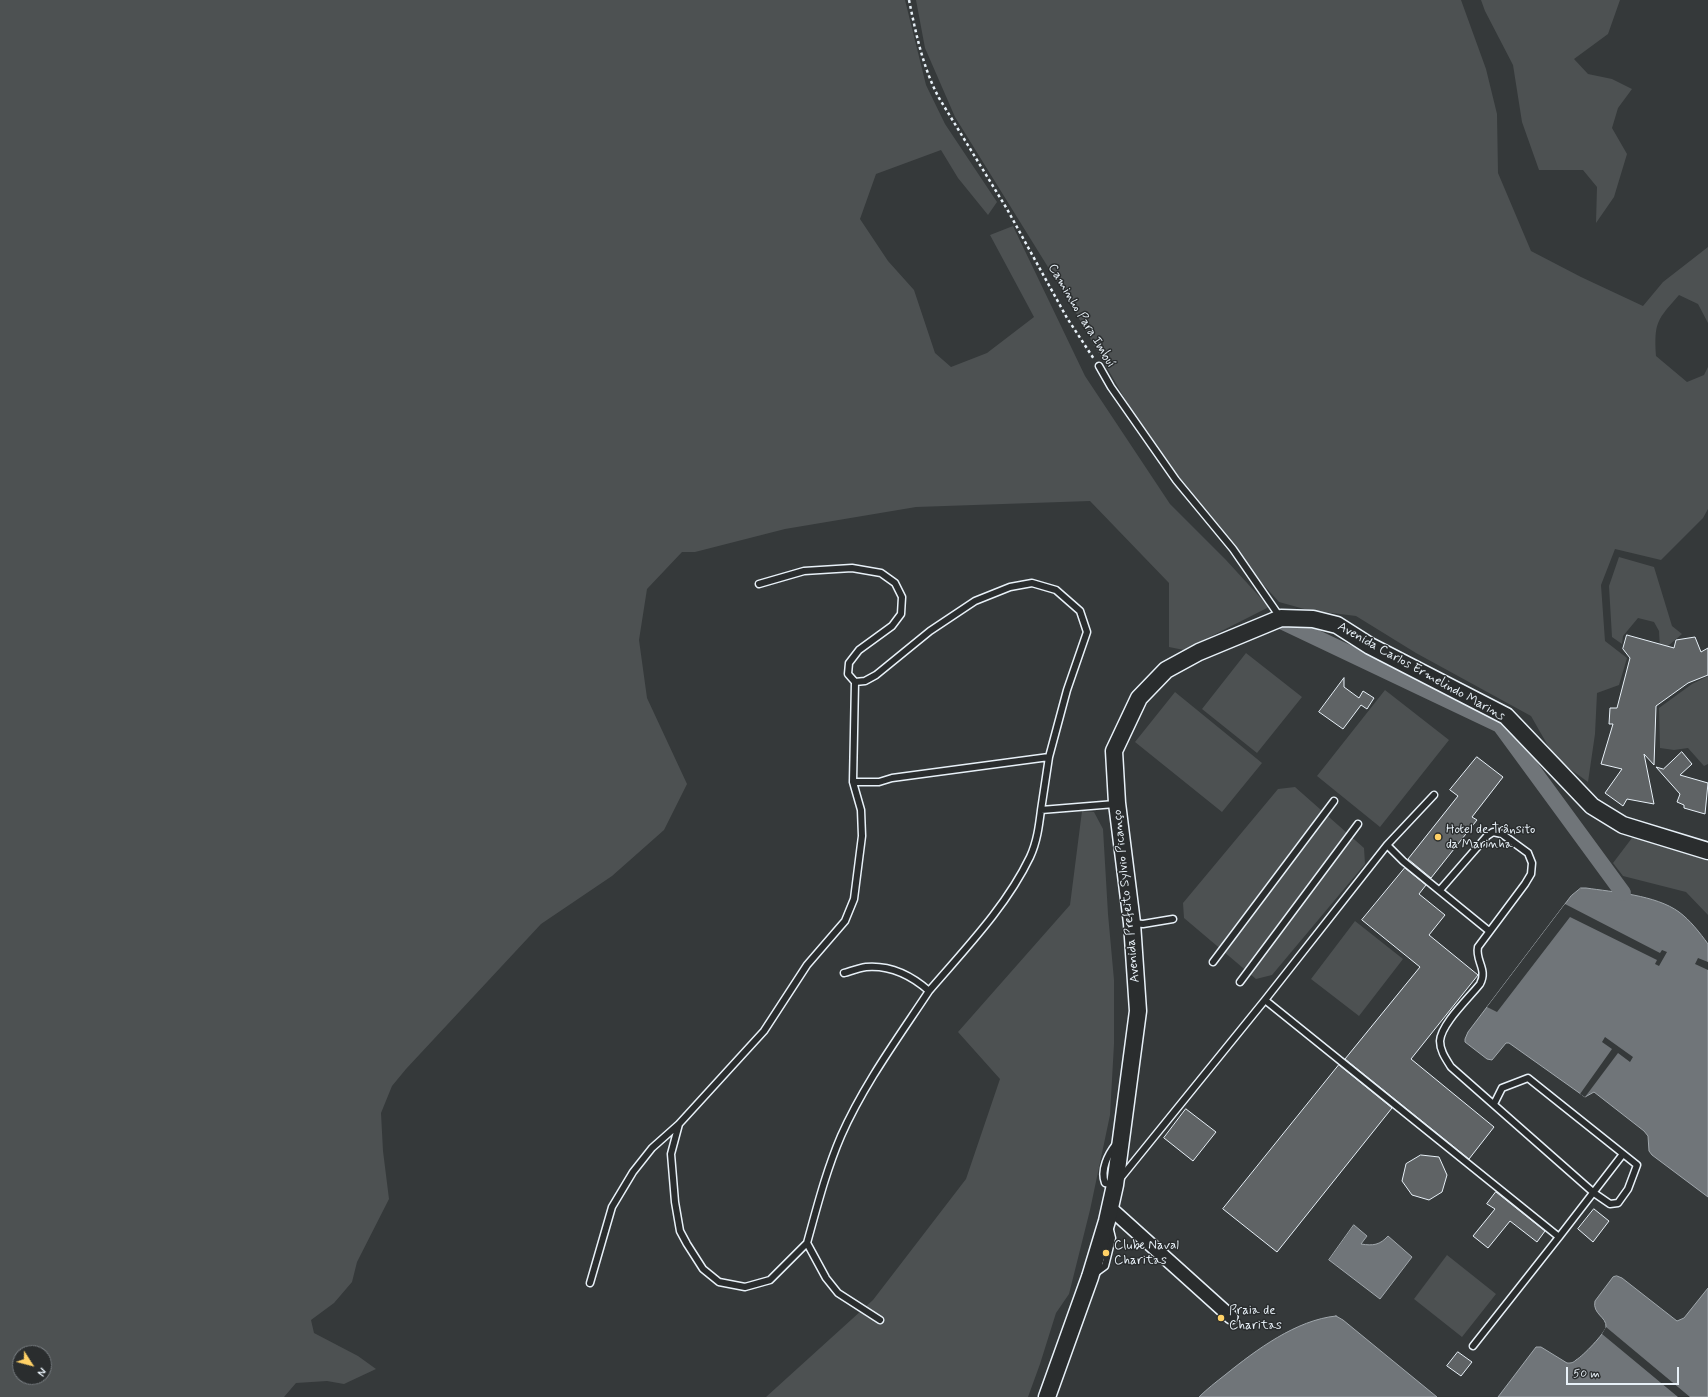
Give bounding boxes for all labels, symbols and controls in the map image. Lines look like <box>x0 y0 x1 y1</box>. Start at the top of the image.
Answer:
street label: Caminho Para Imbuí <box>1044 261 1118 371</box>
street label: Avenida Carlos Ermelindo Marins <box>1335 619 1507 725</box>
street label: Avenida Prefeito Sylvio Picanço <box>1110 809 1144 983</box>
place label: Hotel de Trânsito da Marinha <box>1446 822 1535 853</box>
marker: Hotel de Trânsito da Marinha <box>1433 832 1443 842</box>
place label: Clube Naval Charitas <box>1114 1238 1179 1269</box>
marker: Clube Naval Charitas <box>1101 1248 1111 1258</box>
place label: Praia de Charitas <box>1229 1303 1282 1334</box>
marker: Praia de Charitas <box>1216 1313 1226 1323</box>
north arrow <box>12 1345 52 1385</box>
scale bar <box>1568 1359 1681 1385</box>
text: N <box>33 1364 49 1379</box>
text: 50 m <box>1573 1366 1600 1382</box>

